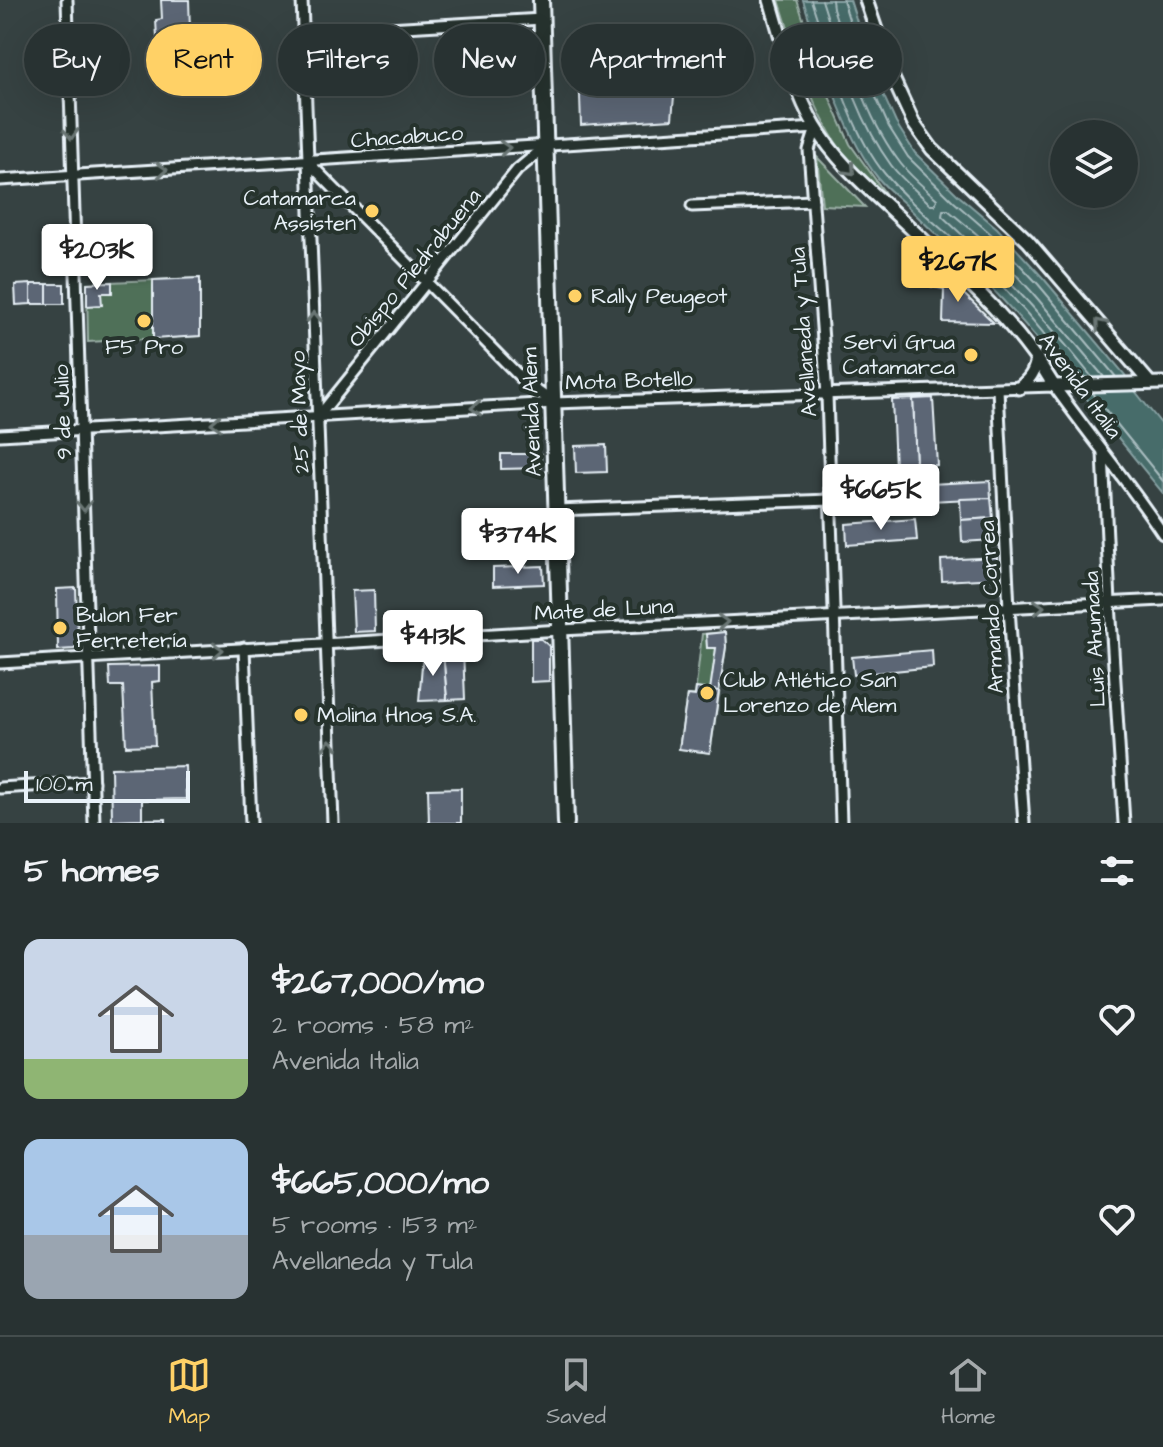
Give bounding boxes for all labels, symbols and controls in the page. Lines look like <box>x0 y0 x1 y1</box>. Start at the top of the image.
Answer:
chip: Buy <box>24 24 130 96</box>
chip: Rent <box>146 24 262 96</box>
chip: Filters <box>278 24 418 96</box>
chip: New <box>434 24 545 96</box>
chip: Apartment <box>561 24 754 96</box>
chip: House <box>770 24 902 96</box>
street label: Chacabuco <box>350 118 465 156</box>
map controls <box>1050 120 1138 208</box>
button: layers <box>1050 120 1138 208</box>
one-way arrow <box>62 128 79 141</box>
one-way arrow <box>499 140 512 157</box>
one-way arrow <box>840 160 854 175</box>
one-way arrow <box>156 162 169 179</box>
street label: Obispo Piedrabuena <box>341 182 489 354</box>
place label: Catamarca Assisten <box>244 183 356 239</box>
marker: Catamarca Assisten <box>363 202 381 220</box>
pin: $203K <box>41 224 153 292</box>
text: $203K <box>60 232 134 268</box>
pin: $267K <box>902 236 1014 304</box>
text: $267K <box>919 244 997 280</box>
street label: Avellaneda y Tula <box>783 246 826 418</box>
place label: Rally Peugeot <box>591 281 727 313</box>
marker: Rally Peugeot <box>566 287 584 305</box>
one-way arrow <box>306 310 323 323</box>
marker: F5 Pro <box>135 312 153 330</box>
one-way arrow <box>1095 318 1110 333</box>
place label: Servi Grua Catamarca <box>843 327 955 383</box>
street label: Avenida Italia <box>1031 327 1129 445</box>
place label: F5 Pro <box>105 332 184 363</box>
marker: Servi Grua Catamarca <box>962 346 980 364</box>
street label: Avenida Alem <box>514 347 550 477</box>
street label: 25 de Mayo <box>282 349 319 474</box>
street label: 9 de Julio <box>46 363 80 460</box>
street label: Mota Botello <box>565 363 694 399</box>
one-way arrow <box>469 399 482 416</box>
one-way arrow <box>209 414 222 431</box>
pin: $665K <box>825 464 937 532</box>
text: $665K <box>840 472 922 508</box>
one-way arrow <box>75 500 92 513</box>
pin: $374K <box>462 508 574 576</box>
text: $374K <box>479 516 557 552</box>
street label: Armando Correa <box>972 520 1012 694</box>
street label: Luis Ahumada <box>1076 570 1114 708</box>
street label: Mate de Luna <box>533 591 675 629</box>
one-way arrow <box>1033 599 1046 616</box>
place label: Bulon Fer Ferretería <box>76 600 187 656</box>
pin: $413K <box>377 610 489 678</box>
one-way arrow <box>717 614 730 631</box>
text: $413K <box>401 618 465 654</box>
marker: Bulon Fer Ferretería <box>51 619 69 637</box>
one-way arrow <box>212 642 225 659</box>
place label: Club Atlético San Lorenzo de Alem <box>723 665 896 721</box>
marker: Club Atlético San Lorenzo de Alem <box>698 684 716 702</box>
place label: Molina Hnos S.A. <box>317 700 476 731</box>
marker: Molina Hnos S.A. <box>292 706 310 724</box>
one-way arrow <box>322 738 339 751</box>
scale bar <box>24 767 190 803</box>
text: 100 m <box>36 769 93 800</box>
text: 5 homes <box>24 847 160 895</box>
icon: filters <box>1095 849 1139 893</box>
text: $267,000/mo <box>272 959 484 1007</box>
icon: home <box>88 971 184 1067</box>
icon: heart <box>1095 997 1139 1041</box>
text: 2 rooms · 58 m² <box>272 1007 474 1043</box>
text: Avenida Italia <box>272 1043 419 1079</box>
text: $665,000/mo <box>272 1159 489 1207</box>
icon: home <box>88 1171 184 1267</box>
icon: heart <box>1095 1197 1139 1241</box>
text: 5 rooms · 153 m² <box>272 1207 478 1243</box>
text: Avellaneda y Tula <box>272 1243 473 1279</box>
tab: Map <box>167 1353 211 1432</box>
tab: Saved <box>546 1353 606 1432</box>
tab: Home <box>941 1353 996 1432</box>

